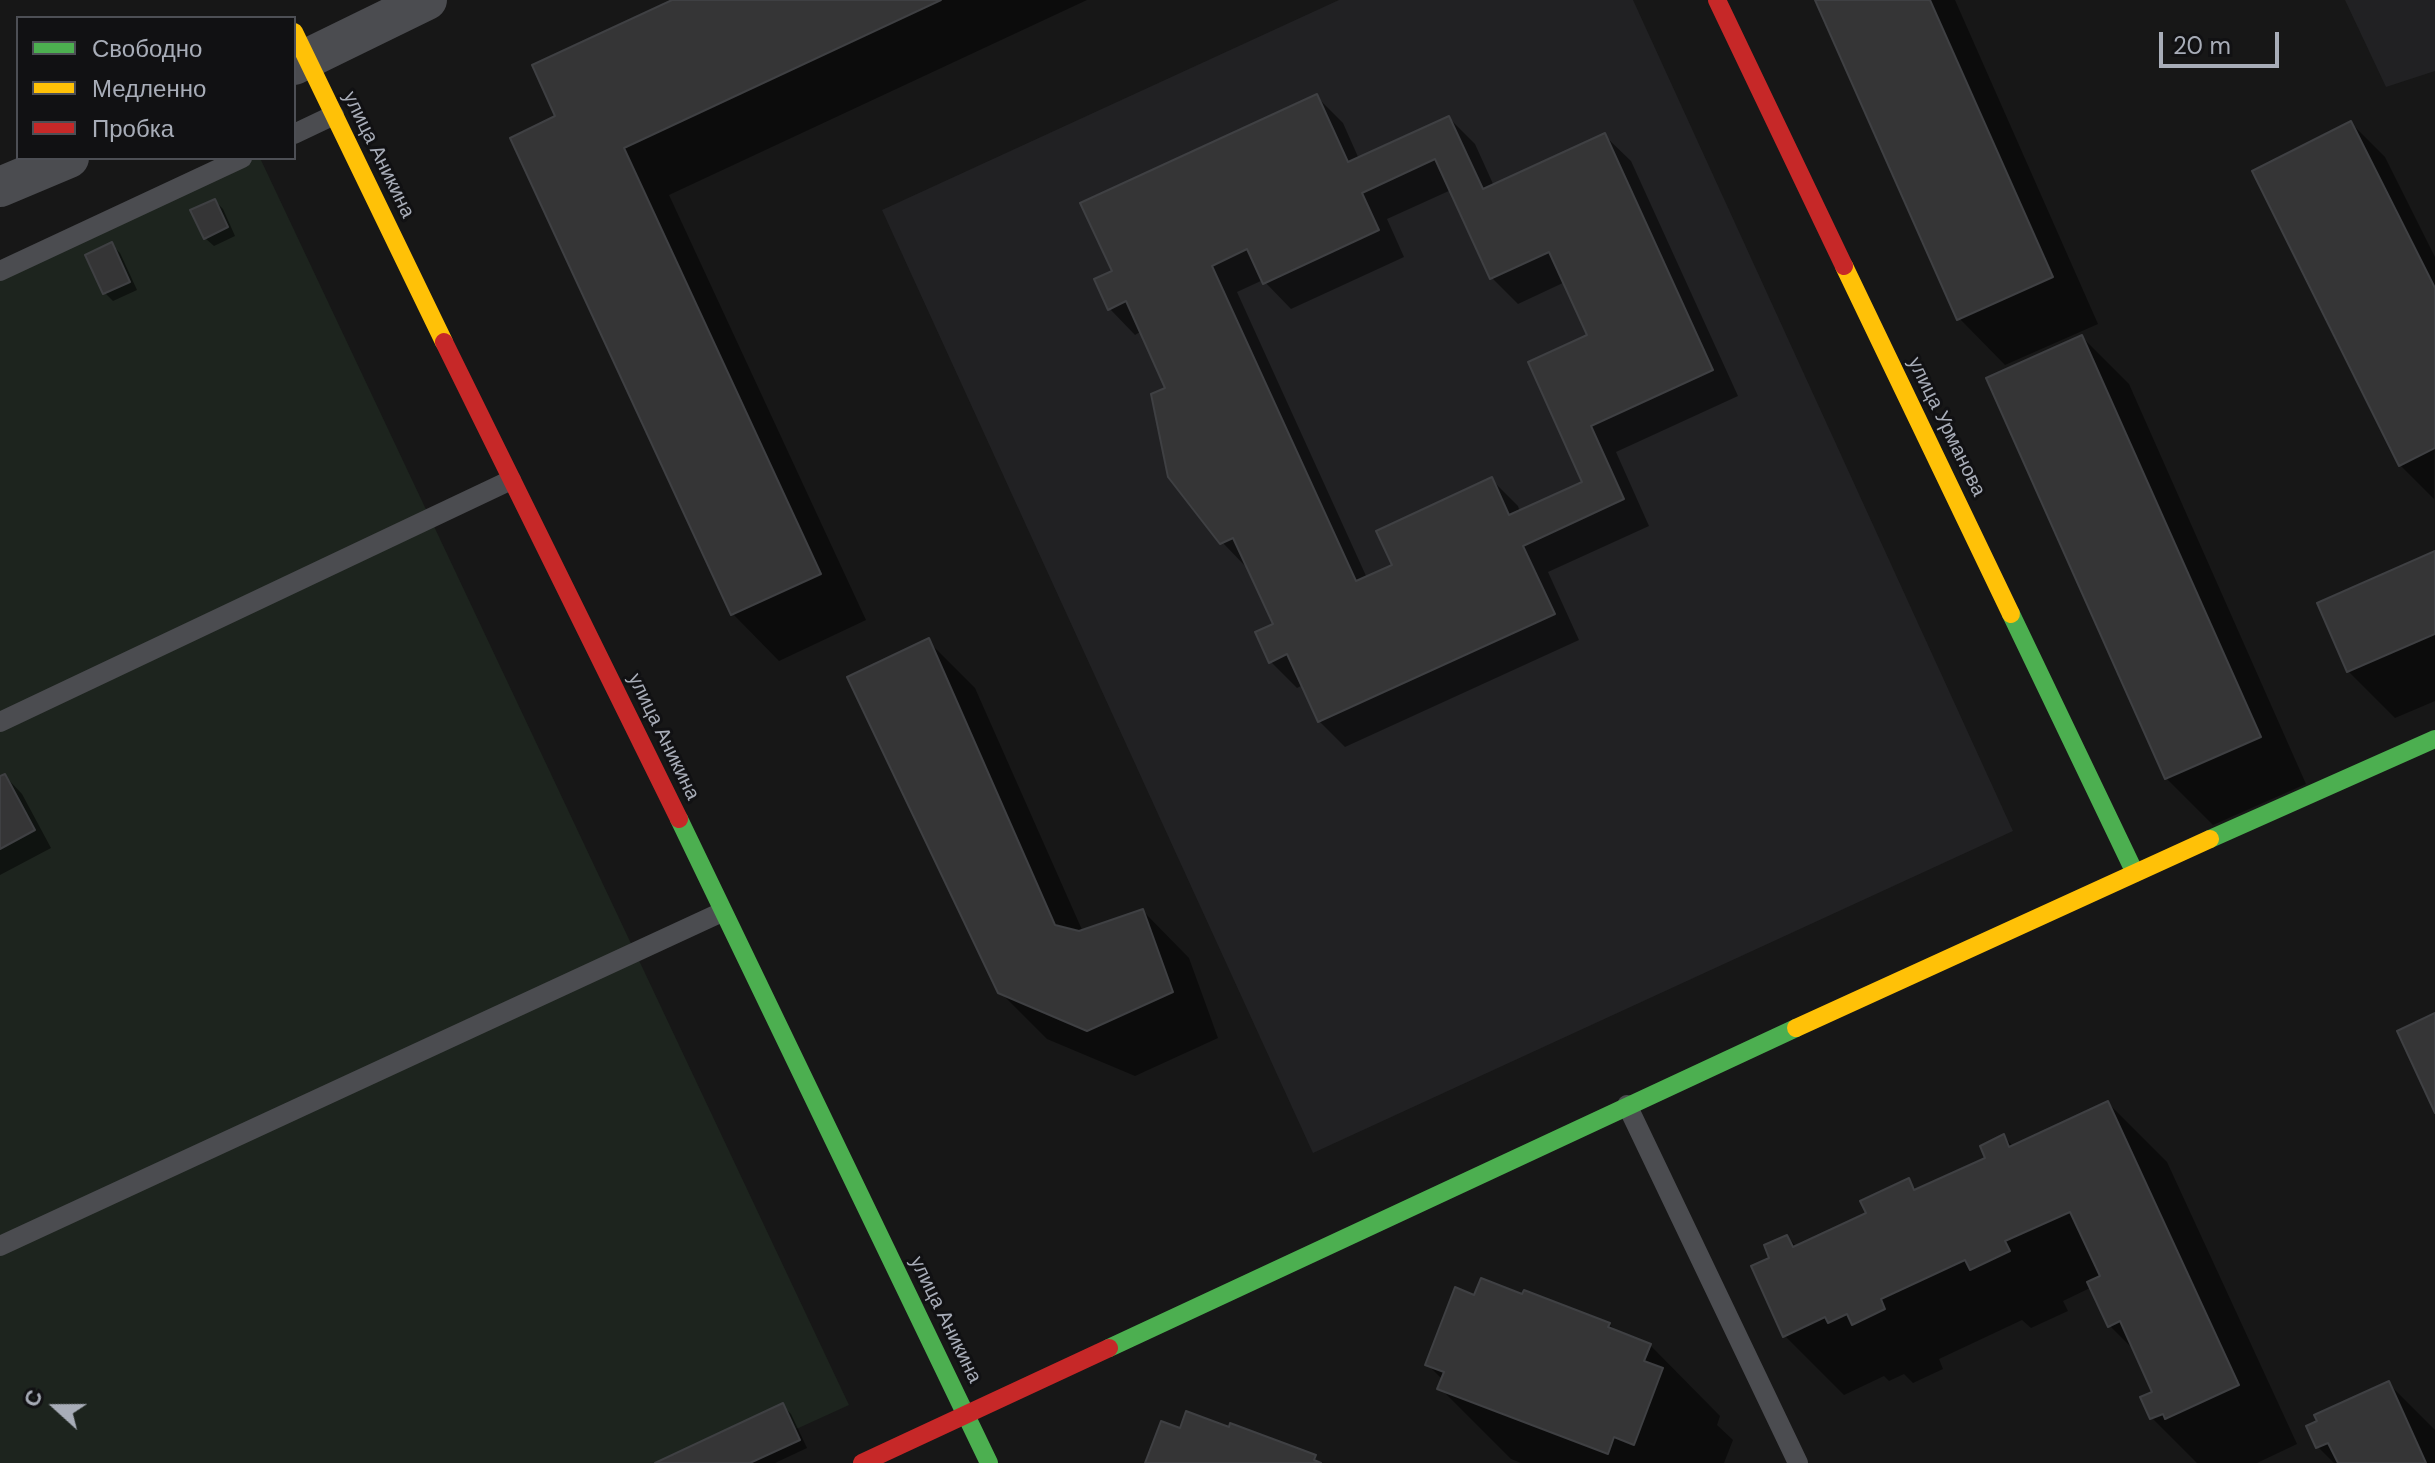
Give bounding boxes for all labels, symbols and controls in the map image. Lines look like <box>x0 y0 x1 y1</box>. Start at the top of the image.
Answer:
legend <box>16 16 296 160</box>
scale bar <box>2163 16 2283 66</box>
text: 20 m <box>2173 30 2231 61</box>
text: Свободно <box>92 33 202 64</box>
text: Медленно <box>92 73 206 104</box>
street label: улица Аникина <box>337 88 419 222</box>
text: Пробка <box>92 113 174 144</box>
street label: улица Урманова <box>1902 354 1990 500</box>
street label: улица Аникина <box>622 670 704 804</box>
street label: улица Аникина <box>904 1253 986 1387</box>
north arrow <box>16 1367 96 1447</box>
text: С <box>17 1386 50 1411</box>

